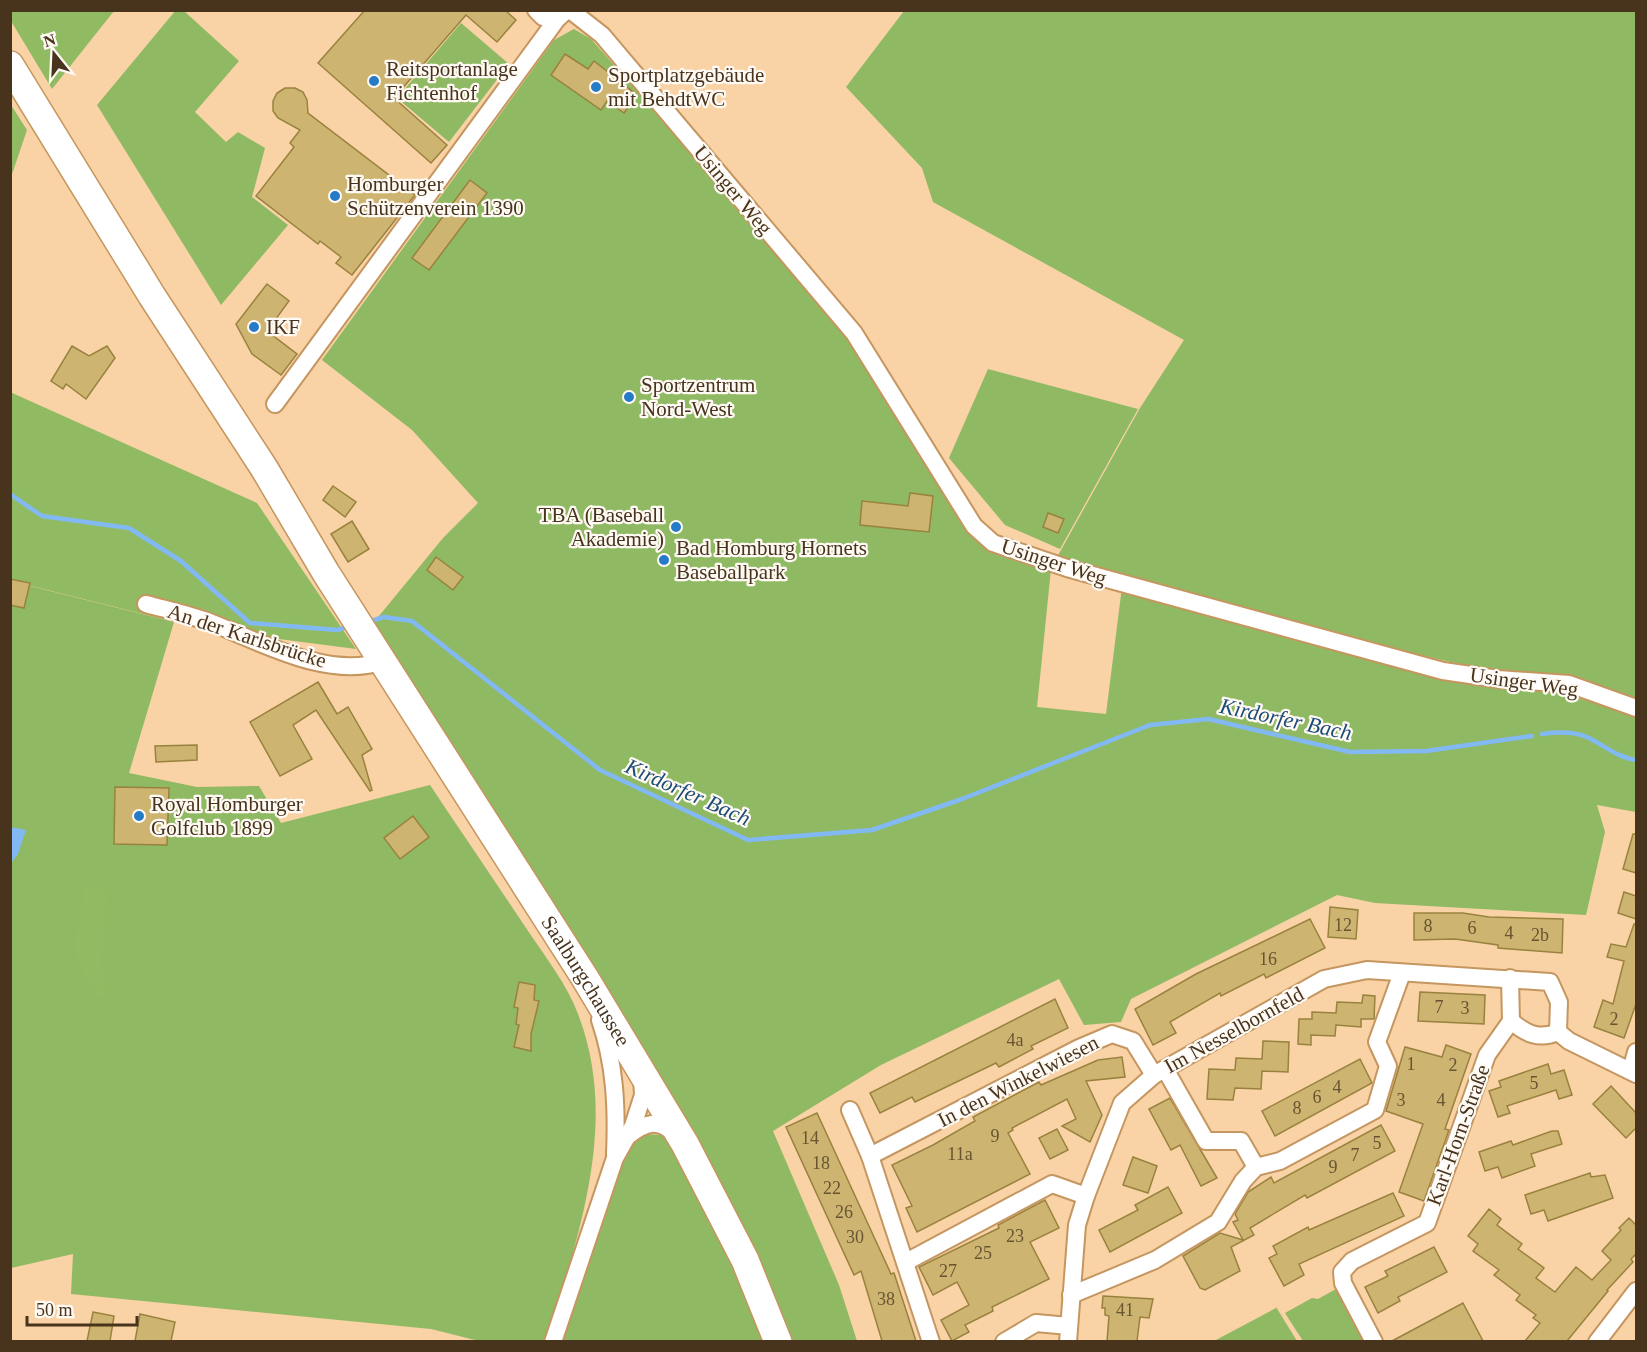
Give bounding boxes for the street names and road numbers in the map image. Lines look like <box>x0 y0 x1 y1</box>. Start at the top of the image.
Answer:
street label: Usinger Weg <box>689 140 778 240</box>
street label: Usinger Weg <box>998 534 1110 590</box>
street label: An der Karlsbrücke <box>165 599 329 673</box>
street label: Usinger Weg <box>1468 663 1580 702</box>
street label: Saalburgchaussee <box>536 911 635 1051</box>
street label: Im Nesselbornfeld <box>1160 982 1308 1078</box>
street label: In den Winkelwiesen <box>934 1030 1103 1132</box>
street label: Karl-Horn-Straße <box>1421 1061 1495 1209</box>

